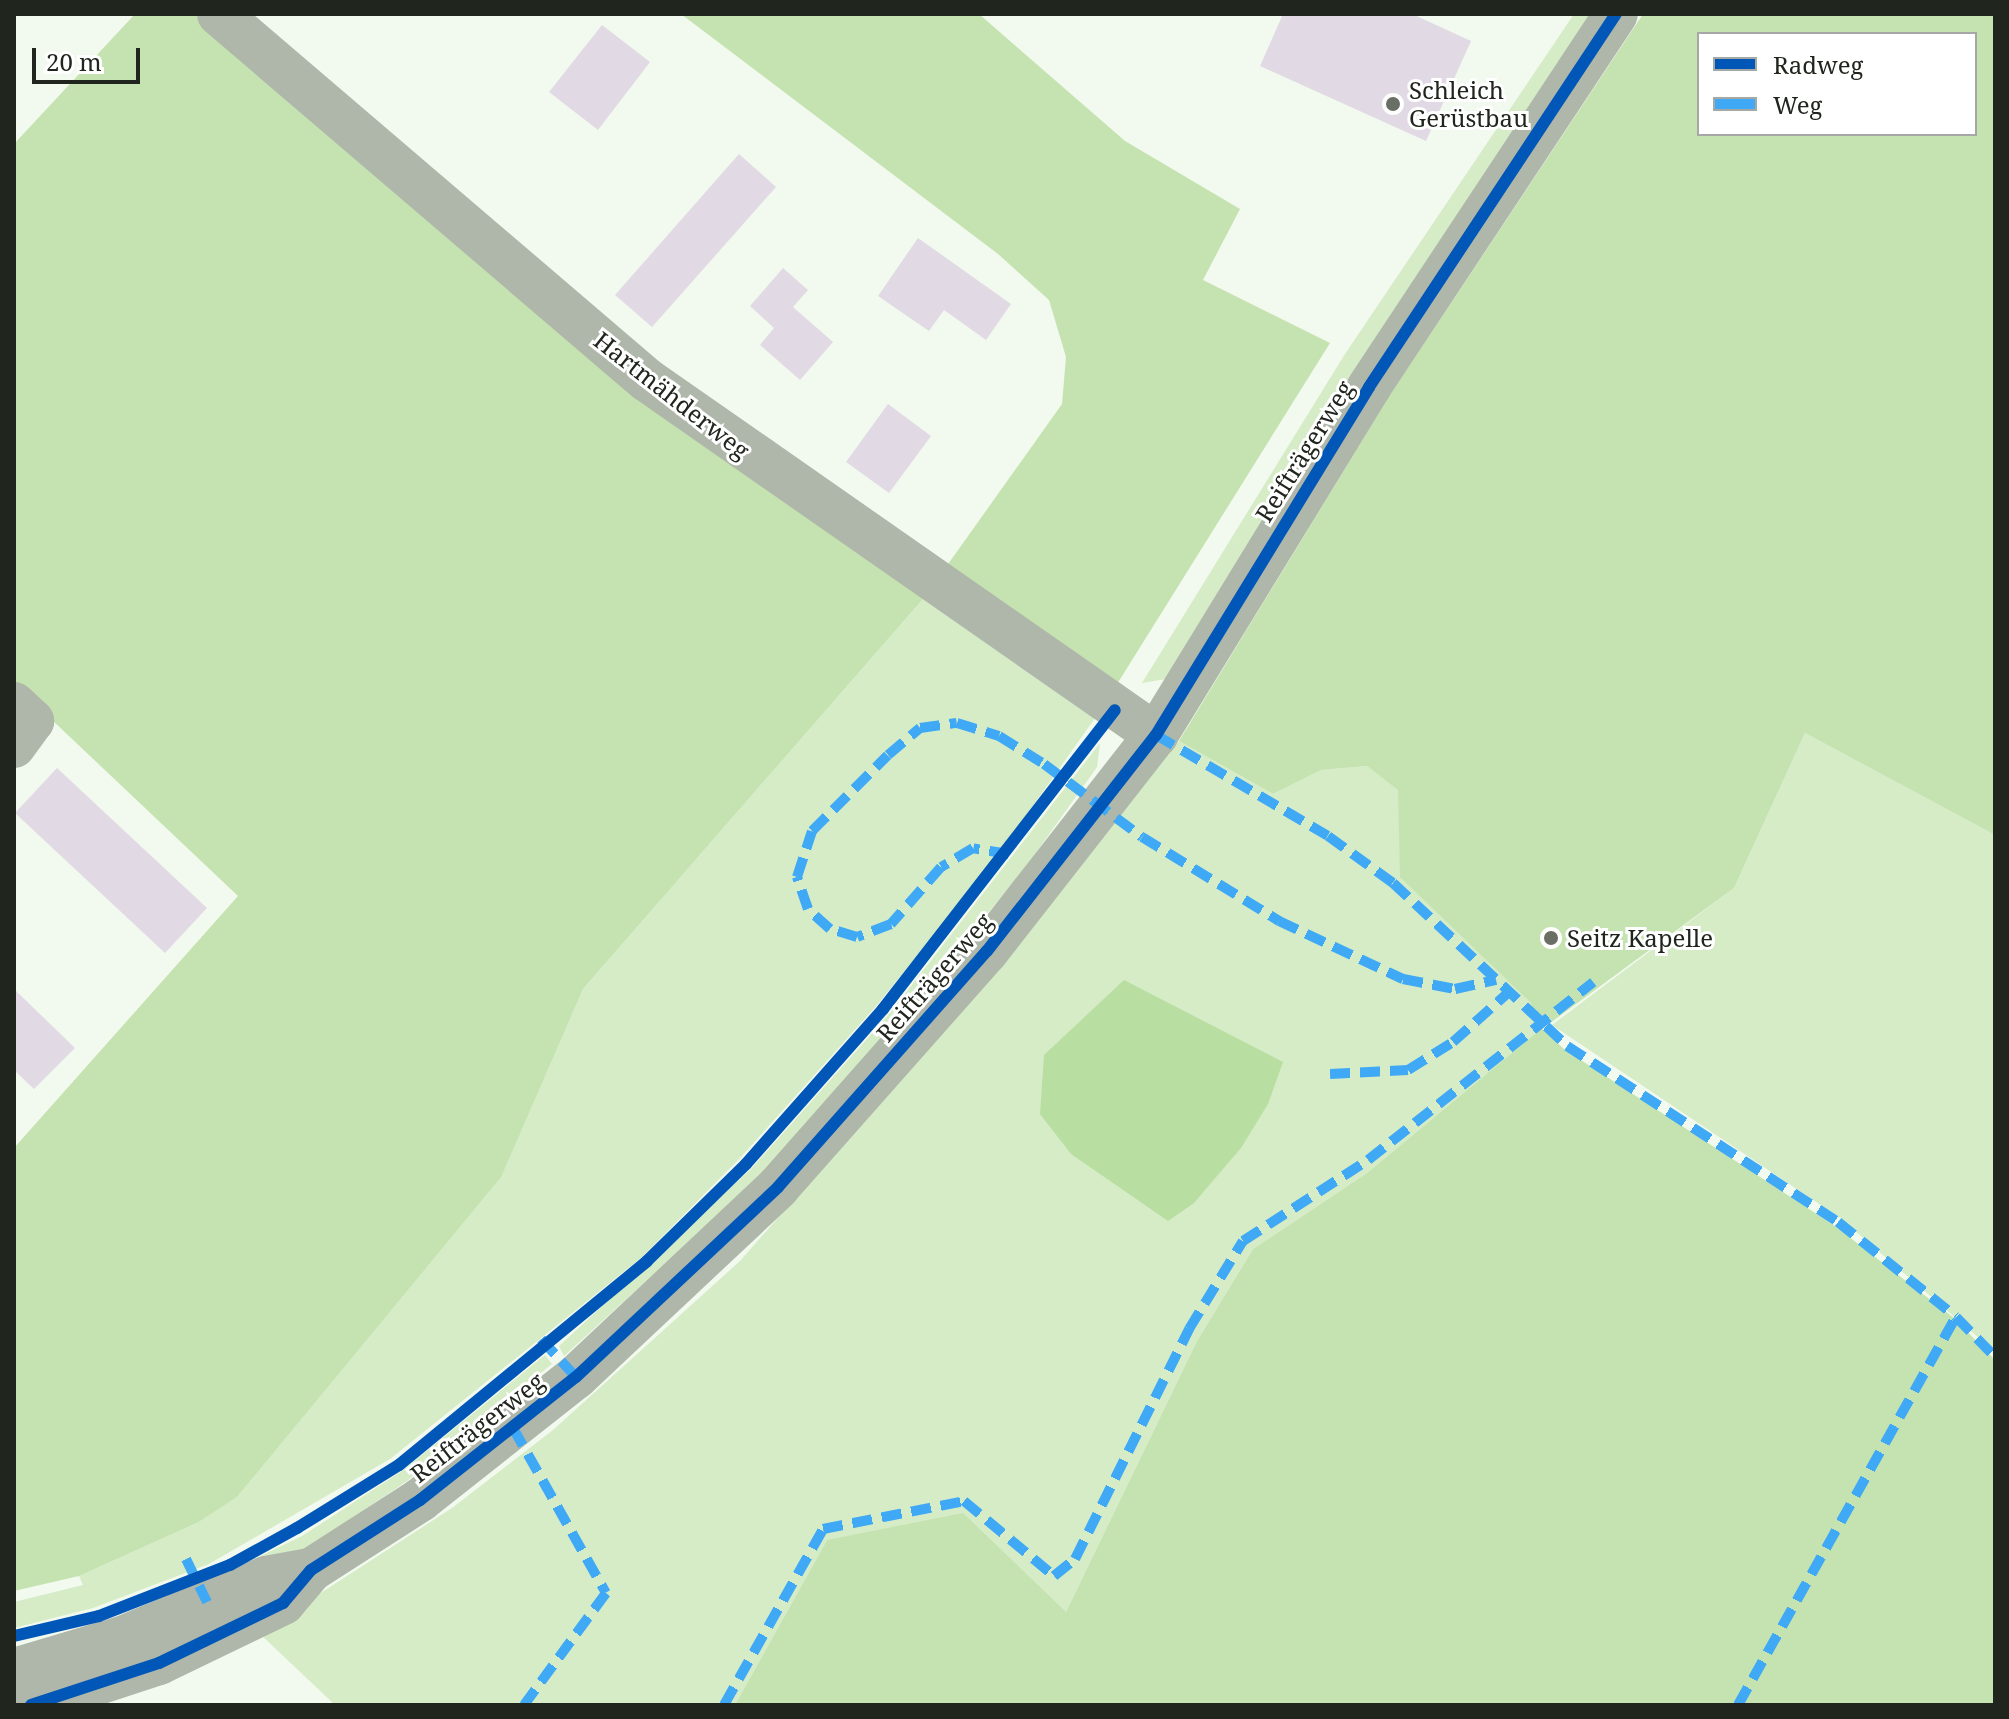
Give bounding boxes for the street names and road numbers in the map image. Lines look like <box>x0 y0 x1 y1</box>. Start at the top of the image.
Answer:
street label: Hartmähderweg <box>589 325 755 465</box>
street label: Reifträgerweg <box>1249 375 1359 527</box>
street label: Reifträgerweg <box>870 907 998 1047</box>
street label: Reifträgerweg <box>405 1366 549 1488</box>

